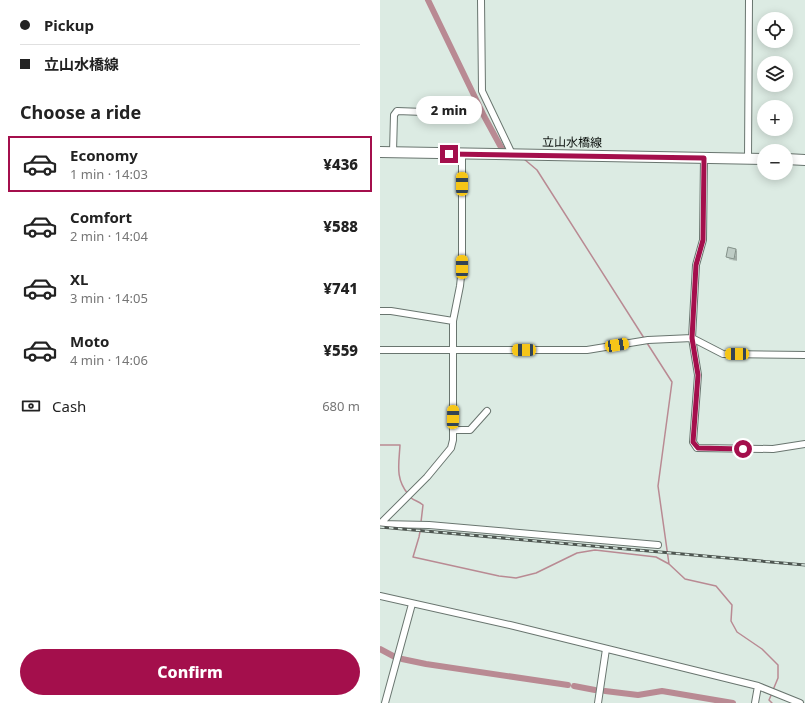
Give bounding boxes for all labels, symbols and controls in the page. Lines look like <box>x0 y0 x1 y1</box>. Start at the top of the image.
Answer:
map controls <box>757 12 793 180</box>
button: locate <box>757 12 793 48</box>
text: Pickup <box>44 15 94 35</box>
text: 立山水橋線 <box>44 54 119 74</box>
button: layers <box>757 56 793 92</box>
callout: 2 min <box>416 96 482 124</box>
text: Choose a ride <box>20 100 141 124</box>
button: + <box>757 100 793 136</box>
text: 2 min <box>431 101 467 119</box>
street label: 立山水橋線 <box>542 133 602 151</box>
button: − <box>757 144 793 180</box>
text: Economy <box>70 145 138 165</box>
route end <box>440 145 458 163</box>
icon: car <box>22 146 58 182</box>
text: ¥436 <box>323 154 358 174</box>
text: 1 min · 14:03 <box>70 165 148 183</box>
car <box>456 172 468 196</box>
text: Comfort <box>70 207 132 227</box>
icon: car <box>22 208 58 244</box>
text: ¥588 <box>323 216 358 236</box>
text: 2 min · 14:04 <box>70 227 148 245</box>
car <box>456 255 468 279</box>
text: XL <box>70 269 88 289</box>
icon: car <box>22 270 58 306</box>
text: ¥741 <box>323 278 358 298</box>
text: 3 min · 14:05 <box>70 289 148 307</box>
text: Moto <box>70 331 109 351</box>
icon: car <box>22 332 58 368</box>
car <box>604 337 630 353</box>
text: ¥559 <box>323 340 358 360</box>
car <box>512 344 536 356</box>
car <box>725 348 749 360</box>
text: 4 min · 14:06 <box>70 351 148 369</box>
icon: cash <box>20 395 42 417</box>
text: Cash <box>52 396 86 416</box>
text: 680 m <box>322 397 360 415</box>
car <box>447 405 459 429</box>
route start <box>734 440 752 458</box>
button: Confirm <box>20 649 360 695</box>

